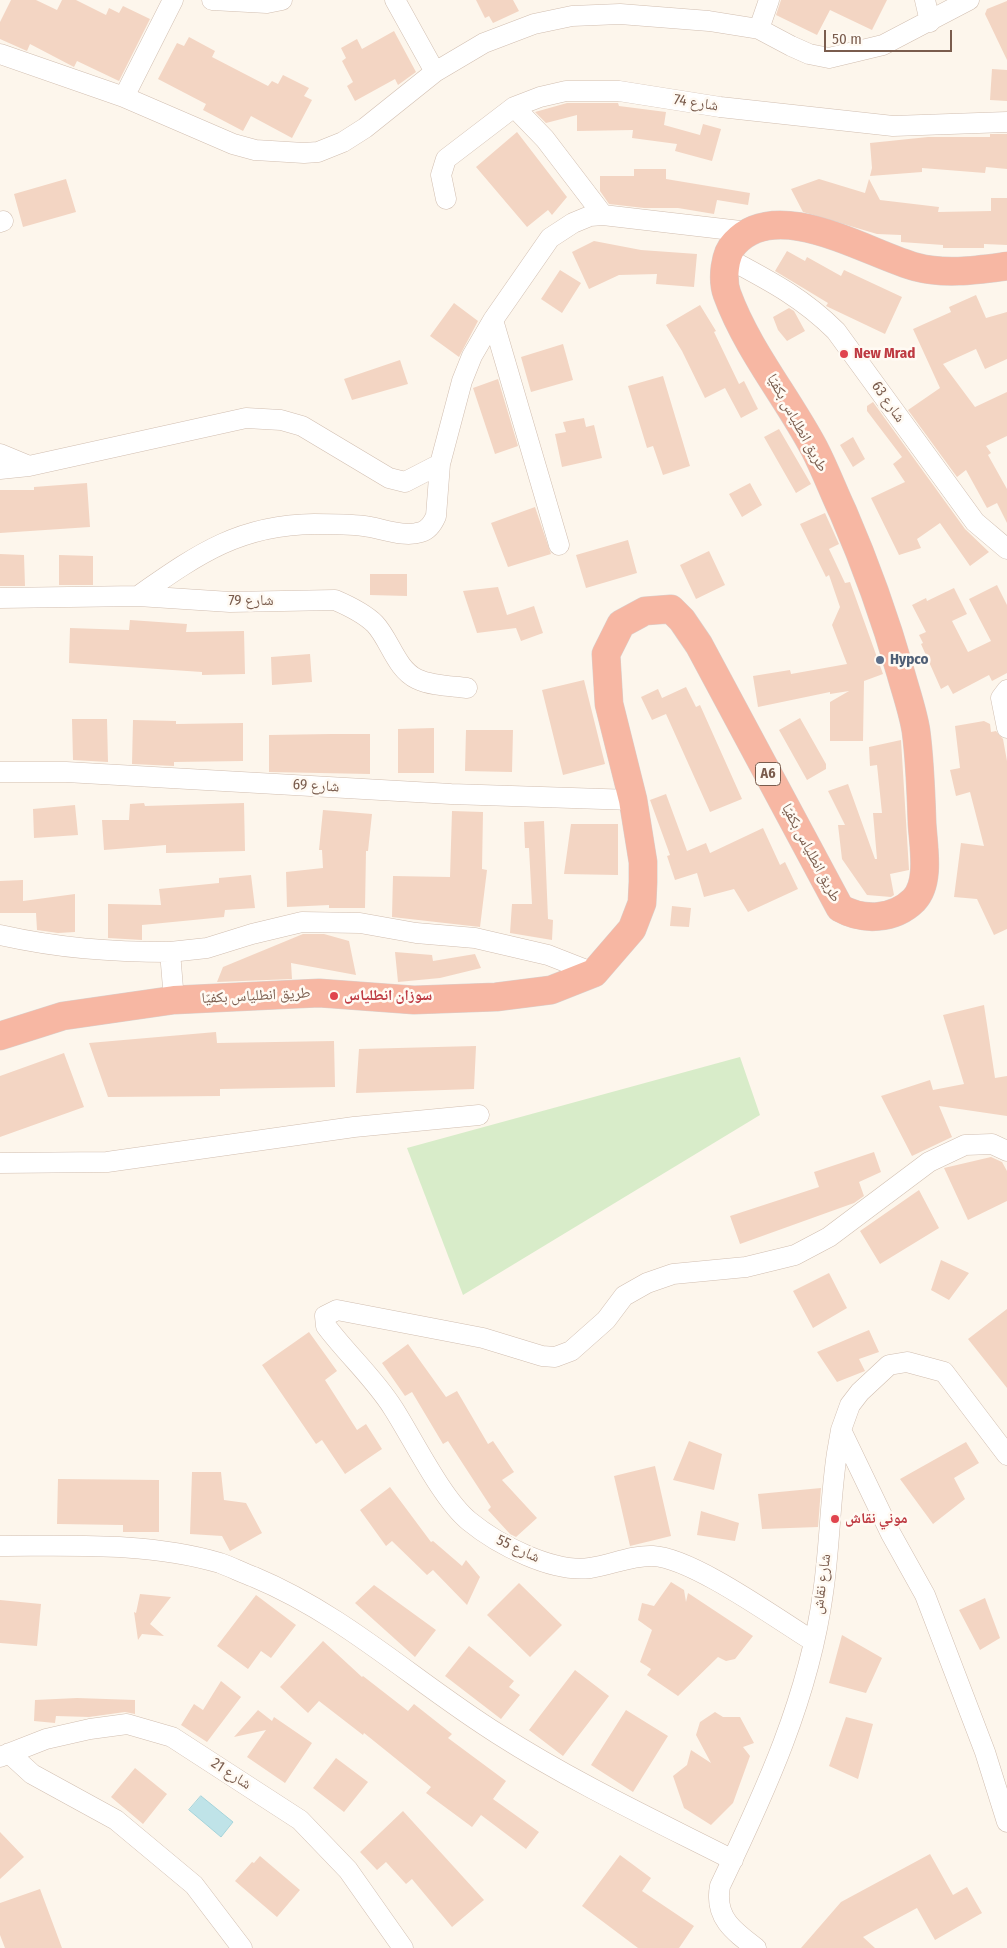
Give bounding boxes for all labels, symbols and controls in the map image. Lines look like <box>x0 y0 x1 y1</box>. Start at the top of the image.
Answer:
scale bar <box>827 20 954 52</box>
text: 50 m <box>832 30 862 48</box>
street label: شارع 74 <box>672 91 720 115</box>
place label: New Mrad <box>854 345 915 363</box>
marker: New Mrad <box>838 348 850 360</box>
street label: طريق انطلياس بكفيّا <box>763 371 831 475</box>
street label: شارع 63 <box>867 378 909 426</box>
street label: شارع 79 <box>228 592 274 610</box>
place label: Hypco <box>890 651 929 669</box>
marker: Hypco <box>874 654 886 666</box>
road number: A6 <box>756 762 780 786</box>
street label: شارع 69 <box>292 776 340 796</box>
street label: طريق انطلياس بكفيّا <box>777 801 845 905</box>
street label: طريق انطلياس بكفيّا <box>201 984 311 1008</box>
place label: سوزان انطلياس <box>344 987 432 1005</box>
marker: سوزان انطلياس <box>328 990 340 1002</box>
place label: موني نقاش <box>845 1510 908 1528</box>
marker: موني نقاش <box>829 1513 841 1525</box>
street label: شارع 55 <box>493 1531 543 1567</box>
street label: شارع نقاش <box>809 1553 835 1615</box>
street label: شارع 21 <box>208 1754 254 1794</box>

